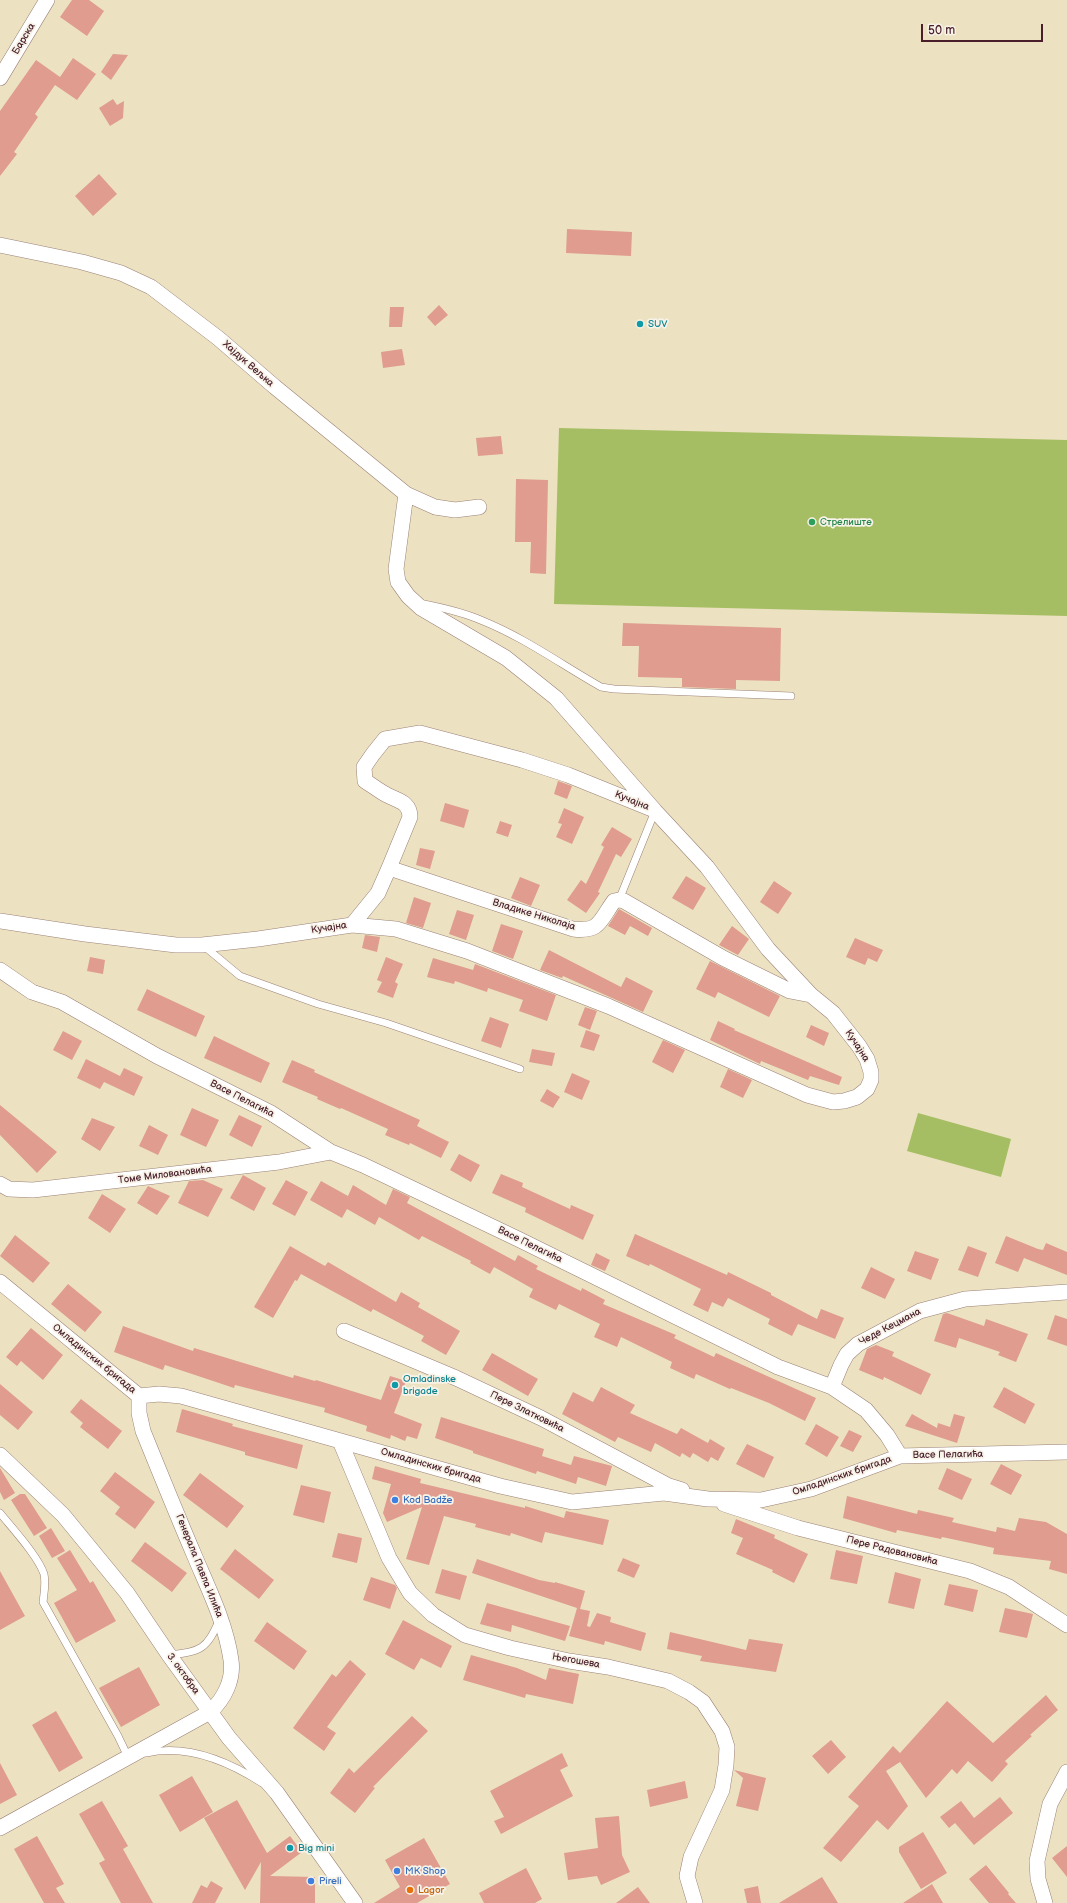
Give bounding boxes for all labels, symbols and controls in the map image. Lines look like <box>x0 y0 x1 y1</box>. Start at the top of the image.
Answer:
scale bar <box>923 16 1045 42</box>
street label: Барска <box>10 21 38 57</box>
text: 50 m <box>928 23 955 38</box>
place label: SUV <box>648 318 668 330</box>
marker: SUV <box>635 319 645 329</box>
street label: Хајдук Вељка <box>220 338 276 390</box>
place label: Стрелиште <box>820 516 872 528</box>
marker: Стрелиште <box>807 517 817 527</box>
street label: Кучајна <box>613 789 651 813</box>
street label: Владике Николаја <box>491 897 577 933</box>
street label: Кучајна <box>310 920 348 936</box>
street label: Кучајна <box>842 1028 872 1064</box>
street label: Васе Пелагића <box>208 1078 276 1120</box>
street label: Томе Миловановића <box>117 1163 213 1187</box>
street label: Васе Пелагића <box>496 1224 564 1266</box>
street label: Чеде Кецмана <box>857 1306 923 1348</box>
street label: Омладинских бригада <box>50 1322 138 1396</box>
place label: Omladinske brigade <box>403 1373 456 1396</box>
marker: Omladinske brigade <box>390 1380 400 1390</box>
street label: Пере Златковића <box>488 1389 566 1435</box>
street label: Омладинских бригада <box>379 1446 483 1486</box>
street label: Васе Пелагића <box>913 1448 983 1462</box>
street label: Омладинских бригада <box>791 1453 893 1499</box>
place label: Kod Badže <box>403 1494 452 1506</box>
marker: Kod Badže <box>390 1495 400 1505</box>
street label: Генерала Павла Илића <box>173 1512 225 1620</box>
street label: Пере Радовановића <box>845 1534 939 1568</box>
street label: 3. октобра <box>164 1651 202 1697</box>
street label: Његошева <box>551 1651 601 1671</box>
place label: Big mini <box>298 1842 334 1854</box>
marker: Big mini <box>285 1843 295 1853</box>
place label: MK Shop <box>405 1865 446 1877</box>
marker: MK Shop <box>392 1866 402 1876</box>
place label: Pireli <box>319 1875 342 1887</box>
marker: Pireli <box>306 1876 316 1886</box>
place label: Lagor <box>418 1884 444 1896</box>
marker: Lagor <box>405 1885 415 1895</box>

